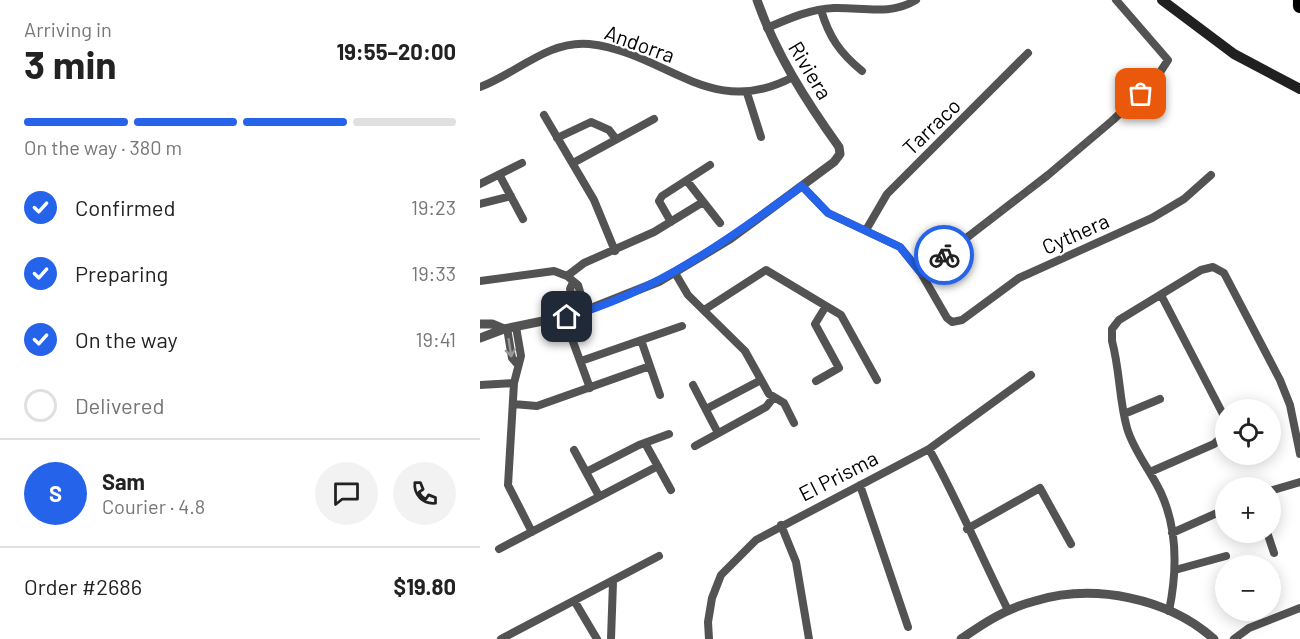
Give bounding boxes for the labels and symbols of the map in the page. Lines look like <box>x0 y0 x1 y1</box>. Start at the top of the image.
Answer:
street label: Andorra <box>602 19 678 67</box>
street label: Riviera <box>784 37 838 103</box>
pin <box>1115 68 1166 119</box>
street label: Tarraco <box>897 92 965 160</box>
street label: Cythera <box>1038 207 1112 259</box>
courier <box>914 225 974 285</box>
pin <box>541 291 592 342</box>
one-way arrow <box>505 338 516 357</box>
street label: El Prisma <box>794 444 882 506</box>

